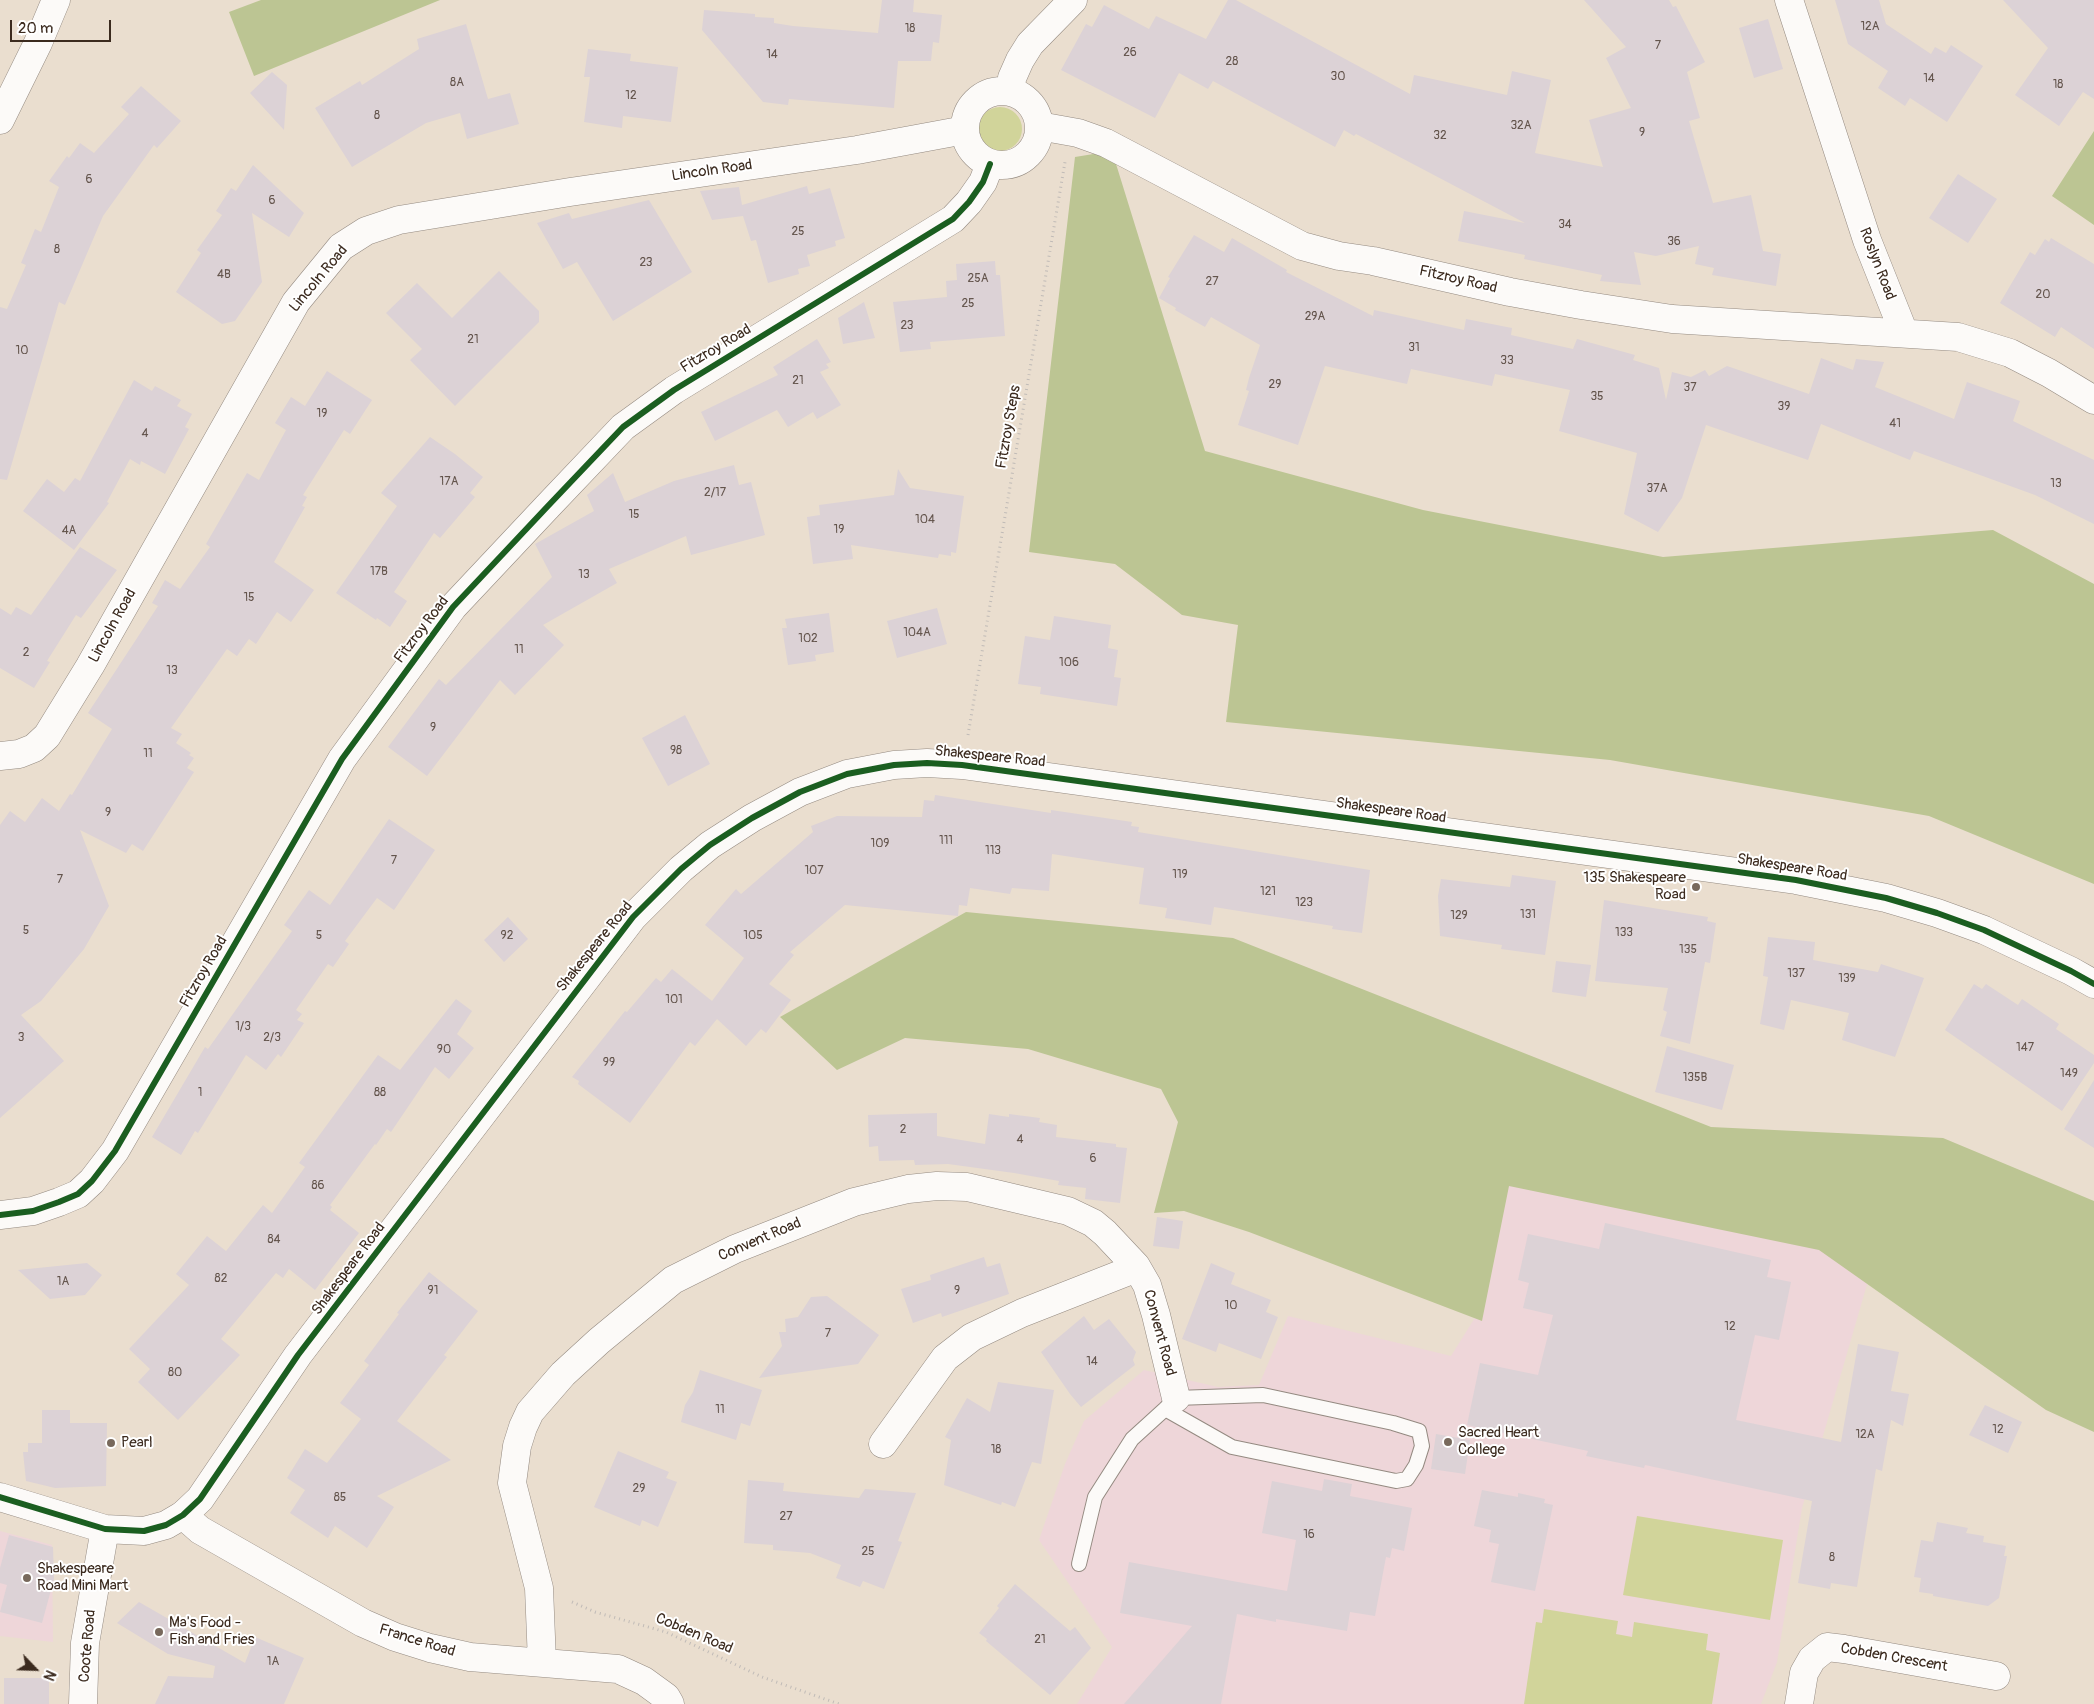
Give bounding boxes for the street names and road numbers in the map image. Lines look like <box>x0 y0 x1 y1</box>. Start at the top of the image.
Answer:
street label: Lincoln Road <box>670 156 754 186</box>
street label: Roslyn Road <box>1855 225 1899 303</box>
street label: Lincoln Road <box>286 242 352 316</box>
street label: Fitzroy Road <box>1417 262 1499 298</box>
street label: Fitzroy Road <box>677 321 755 377</box>
street label: Fitzroy Steps <box>993 384 1025 470</box>
street label: Lincoln Road <box>85 586 141 666</box>
street label: Fitzroy Road <box>391 593 453 667</box>
street label: Shakespeare Road <box>934 742 1046 772</box>
street label: Shakespeare Road <box>1335 794 1447 828</box>
street label: Shakespeare Road <box>1736 850 1848 886</box>
street label: Shakespeare Road <box>553 898 637 996</box>
street label: Fitzroy Road <box>176 933 232 1011</box>
street label: Convent Road <box>716 1214 804 1266</box>
street label: Shakespeare Road <box>308 1219 390 1319</box>
street label: Convent Road <box>1139 1288 1179 1378</box>
street label: Coote Road <box>76 1609 100 1683</box>
street label: Cobden Road <box>653 1610 735 1658</box>
street label: France Road <box>377 1621 457 1661</box>
street label: Cobden Crescent <box>1839 1640 1949 1676</box>

